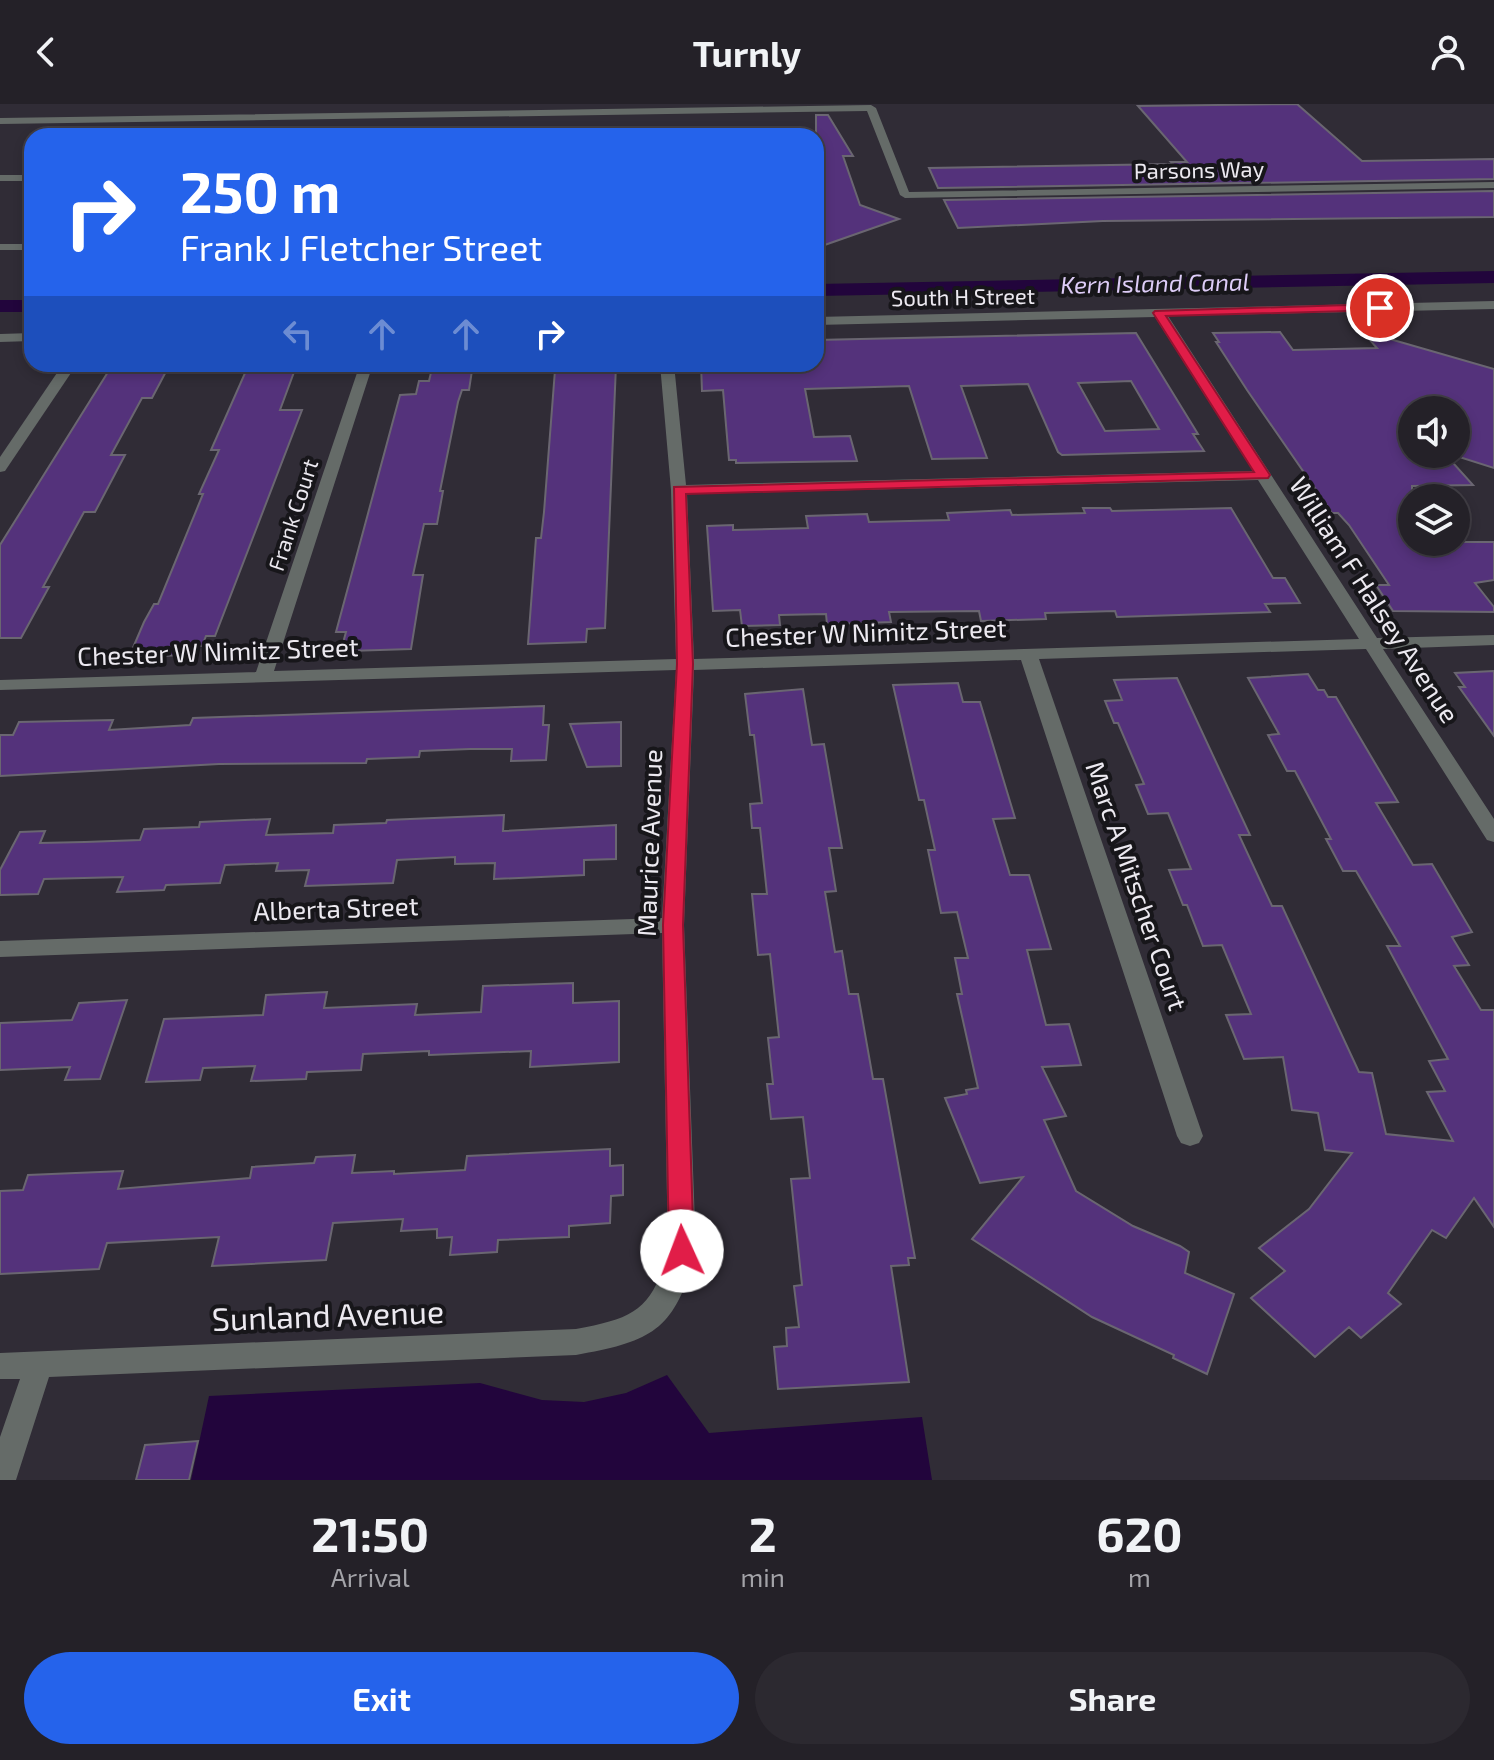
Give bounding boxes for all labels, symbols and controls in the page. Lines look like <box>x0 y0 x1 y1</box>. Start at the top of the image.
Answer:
icon: back <box>24 30 68 74</box>
icon: person <box>1426 30 1470 74</box>
text: Turnly <box>693 31 801 74</box>
street label: Parsons Way <box>1134 155 1265 183</box>
text: 250 m <box>180 157 340 224</box>
icon: right <box>48 160 152 264</box>
text: Frank J Fletcher Street <box>180 225 542 268</box>
water label: Kern Island Canal <box>1060 266 1250 299</box>
pin <box>1346 274 1414 342</box>
street label: South H Street <box>891 282 1035 310</box>
icon: arrive <box>1358 286 1402 330</box>
icon: left <box>276 312 320 356</box>
icon: ahead <box>360 312 404 356</box>
icon: ahead <box>444 312 488 356</box>
icon: right <box>528 312 572 356</box>
map controls <box>1398 396 1470 556</box>
button: sound <box>1398 396 1470 468</box>
street label: Frank Court <box>262 456 322 574</box>
street label: William F Halsey Avenue <box>1284 470 1466 728</box>
button: layers <box>1398 484 1470 556</box>
street label: Chester W Nimitz Street <box>725 611 1007 652</box>
street label: Chester W Nimitz Street <box>77 630 359 671</box>
street label: Maurice Avenue <box>630 749 667 937</box>
street label: Marc A Mitscher Court <box>1080 757 1195 1014</box>
street label: Alberta Street <box>253 889 419 926</box>
position arrow <box>640 1209 724 1293</box>
street label: Sunland Avenue <box>211 1291 445 1337</box>
text: 21:50 <box>311 1504 429 1562</box>
text: 2 <box>749 1504 777 1562</box>
text: 620 <box>1096 1504 1183 1562</box>
text: Arrival <box>331 1561 410 1592</box>
text: min <box>740 1561 785 1592</box>
text: m <box>1128 1561 1151 1592</box>
button: Exit <box>24 1652 739 1744</box>
button: Share <box>755 1652 1470 1744</box>

